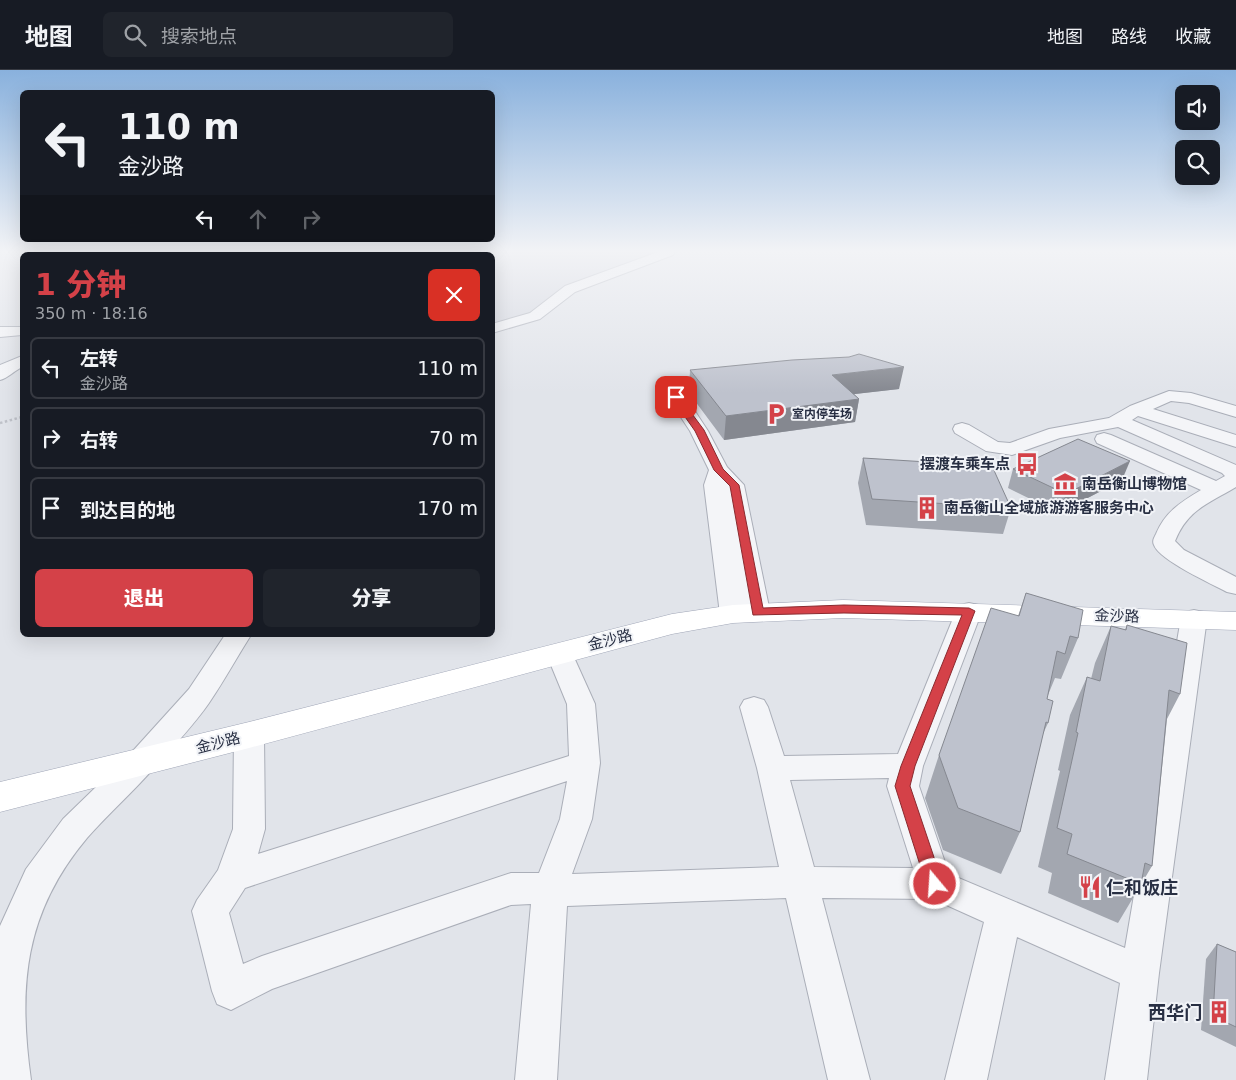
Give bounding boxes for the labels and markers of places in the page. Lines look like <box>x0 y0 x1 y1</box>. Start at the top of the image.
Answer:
pin <box>655 376 697 418</box>
parking icon: 室内停车场 <box>763 401 789 427</box>
place label: 室内停车场 <box>792 407 852 421</box>
bus stop icon: 摆渡车乘车点 <box>1014 451 1040 477</box>
place label: 摆渡车乘车点 <box>920 455 1010 473</box>
museum icon: 南岳衡山博物馆 <box>1052 471 1078 497</box>
place label: 南岳衡山博物馆 <box>1082 475 1187 493</box>
building icon: 南岳衡山全域旅游游客服务中心 <box>914 495 940 521</box>
place label: 南岳衡山全域旅游游客服务中心 <box>944 499 1154 517</box>
restaurant icon: 仁和饭庄 <box>1077 874 1103 900</box>
place label: 仁和饭庄 <box>1106 877 1178 898</box>
building icon: 西华门 <box>1206 999 1232 1025</box>
place label: 西华门 <box>1148 1002 1202 1023</box>

